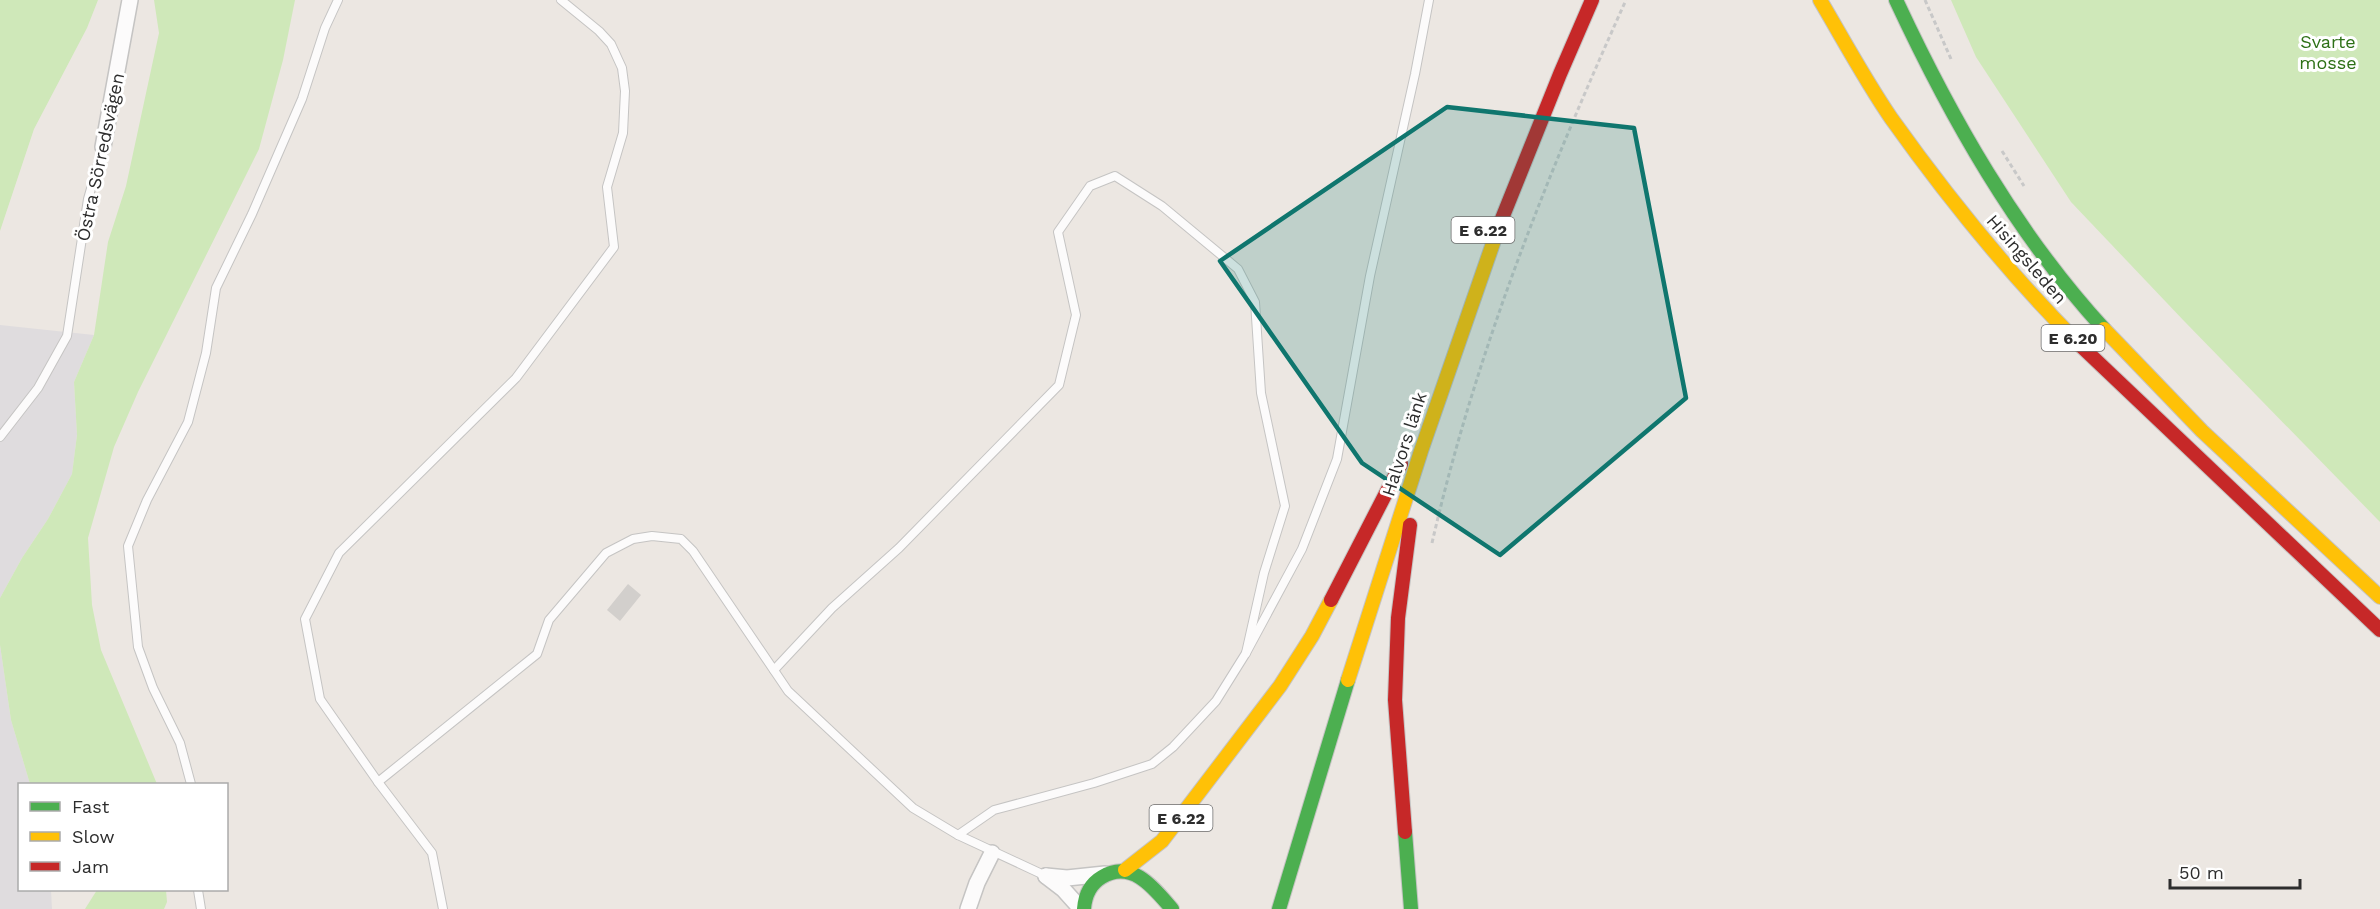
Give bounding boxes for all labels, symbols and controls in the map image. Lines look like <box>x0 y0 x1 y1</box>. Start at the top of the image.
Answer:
park label: Svarte mosse <box>2299 31 2357 73</box>
street label: Östra Sörredsvägen <box>72 71 128 243</box>
street label: Hisingsleden <box>1983 210 2071 308</box>
road number: E 6.22 <box>1452 217 1514 243</box>
road number: E 6.20 <box>2042 325 2104 351</box>
street label: Halvors länk <box>1377 389 1431 499</box>
legend <box>18 783 228 891</box>
text: Fast <box>72 796 110 817</box>
road number: E 6.22 <box>1150 805 1212 831</box>
text: Slow <box>72 826 115 847</box>
scale bar <box>2170 852 2300 890</box>
text: Jam <box>72 856 109 877</box>
text: 50 m <box>2179 862 2224 883</box>

